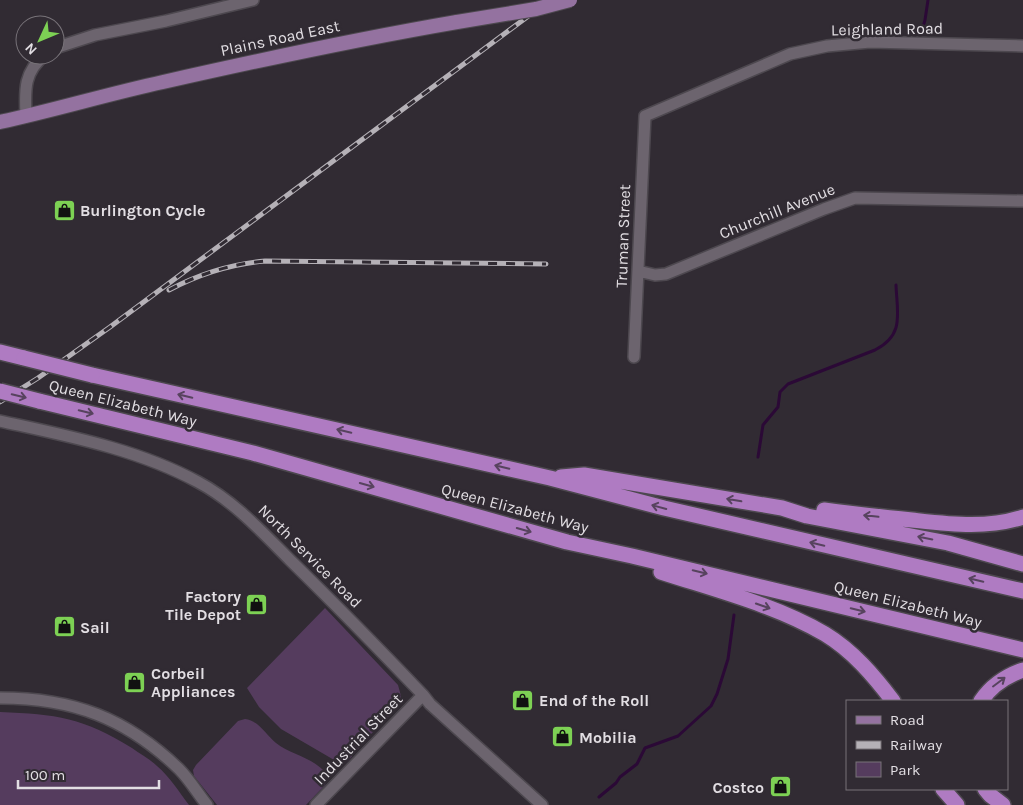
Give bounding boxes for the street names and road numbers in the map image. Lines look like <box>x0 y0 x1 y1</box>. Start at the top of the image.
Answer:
street label: Plains Road East <box>219 16 341 60</box>
street label: Leighland Road <box>831 19 943 39</box>
street label: Churchill Avenue <box>716 179 838 243</box>
street label: Truman Street <box>612 184 634 288</box>
street label: Queen Elizabeth Way <box>47 375 200 431</box>
street label: Queen Elizabeth Way <box>439 479 591 537</box>
street label: North Service Road <box>254 500 366 612</box>
street label: Queen Elizabeth Way <box>832 576 985 632</box>
street label: Industrial Street <box>310 689 406 789</box>

